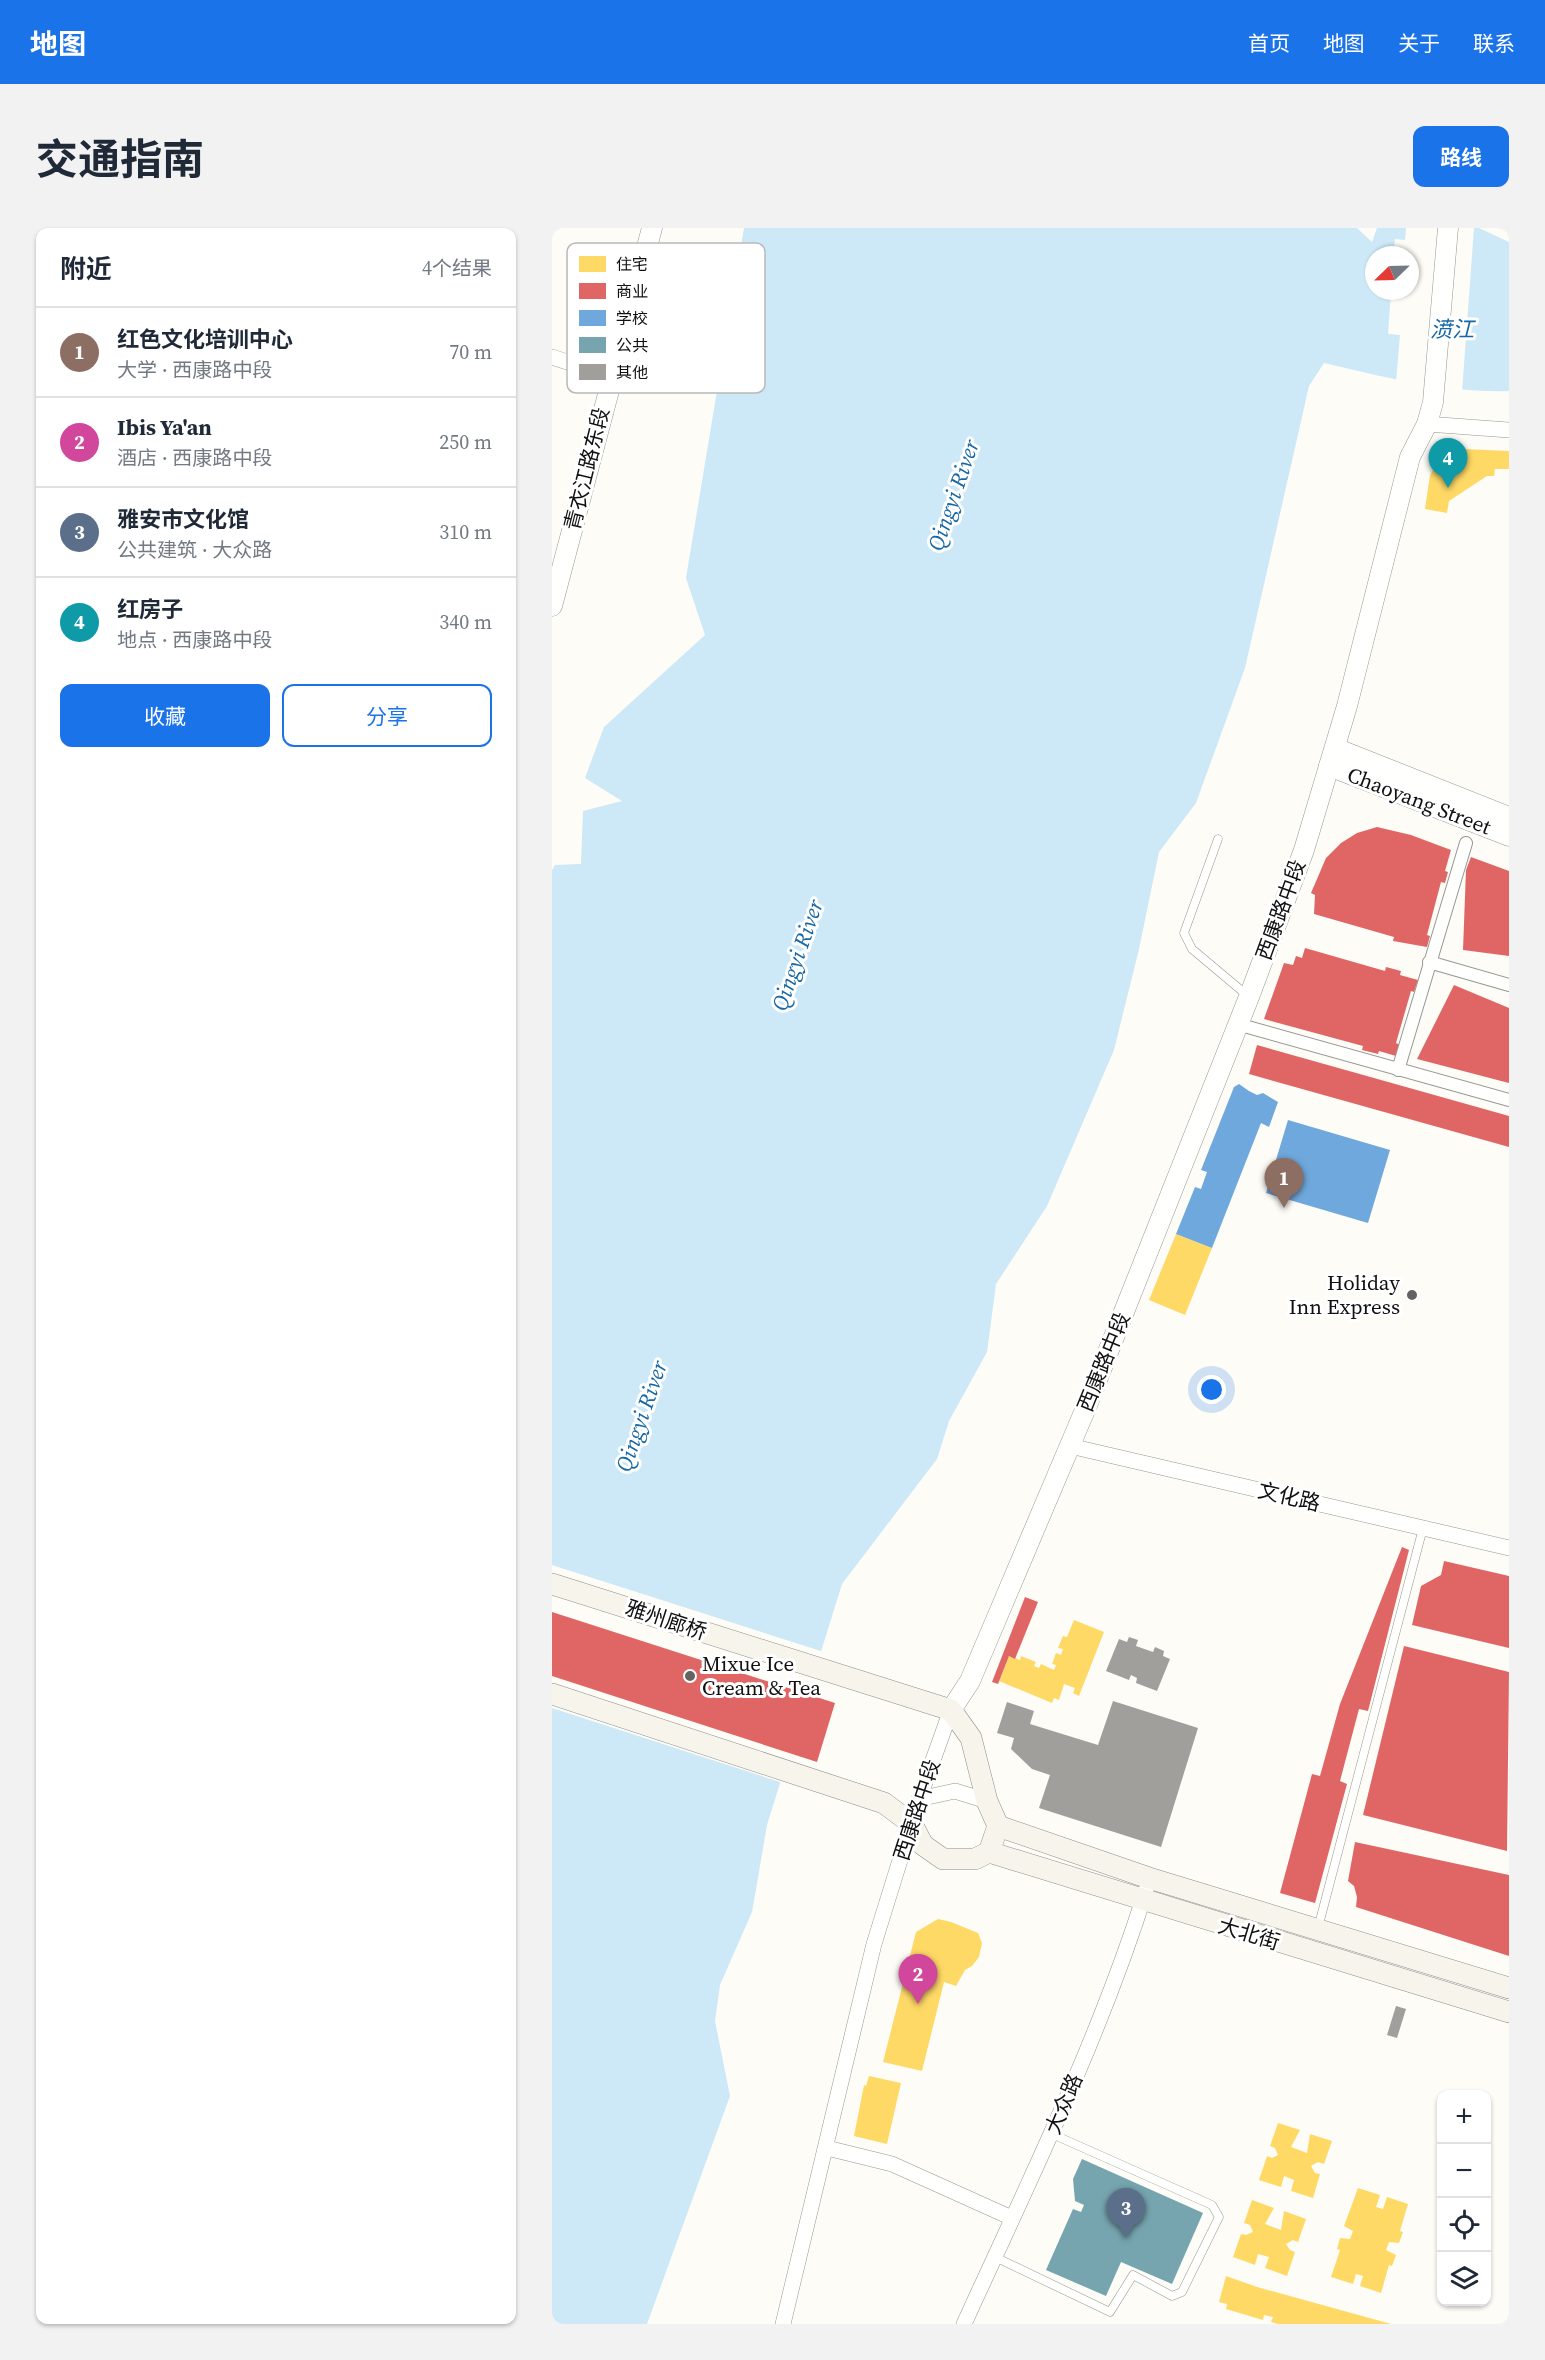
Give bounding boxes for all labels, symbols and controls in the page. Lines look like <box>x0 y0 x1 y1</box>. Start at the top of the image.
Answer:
text: 地图 <box>30 25 86 63</box>
text: 首页 <box>1248 29 1290 58</box>
text: 地图 <box>1323 29 1365 58</box>
text: 关于 <box>1398 29 1440 58</box>
text: 联系 <box>1473 29 1515 58</box>
button: 路线 <box>1413 126 1509 187</box>
text: 交通指南 <box>36 130 204 188</box>
legend <box>567 243 765 393</box>
north arrow <box>1365 246 1419 300</box>
text: 附近 <box>60 251 112 287</box>
text: 住宅 <box>616 253 648 275</box>
text: 4个结果 <box>422 254 492 282</box>
text: 商业 <box>616 280 648 302</box>
text: 学校 <box>616 307 648 329</box>
water label: 𣸣江 <box>1430 314 1476 344</box>
text: 红色文化培训中心 <box>117 324 293 354</box>
text: 公共 <box>616 334 648 356</box>
text: 1 <box>74 338 85 366</box>
text: 70 m <box>449 338 492 366</box>
text: 大学 · 西康路中段 <box>117 356 272 384</box>
text: 其他 <box>616 361 648 383</box>
street label: 青衣江路东段 <box>557 404 616 534</box>
text: Ibis Ya'an <box>117 412 212 442</box>
text: 2 <box>74 428 85 456</box>
text: 250 m <box>439 428 492 456</box>
water label: Qingyi River <box>920 434 986 554</box>
pin: 4 <box>1428 438 1468 488</box>
text: 酒店 · 西康路中段 <box>117 444 272 472</box>
text: 雅安市文化馆 <box>117 504 249 534</box>
text: 3 <box>74 518 85 546</box>
text: 310 m <box>439 518 492 546</box>
text: 公共建筑 · 大众路 <box>117 536 272 564</box>
text: 红房子 <box>117 594 183 624</box>
text: 4 <box>74 608 85 636</box>
text: 340 m <box>439 608 492 636</box>
text: 地点 · 西康路中段 <box>117 626 272 654</box>
button: 收藏 <box>60 684 270 747</box>
button: 分享 <box>282 684 492 747</box>
street label: Chaoyang Street <box>1343 760 1495 841</box>
street label: 西康路中段 <box>1249 856 1312 964</box>
water label: Qingyi River <box>764 894 830 1014</box>
pin: 1 <box>1264 1158 1304 1208</box>
place label: Holiday Inn Express <box>1289 1268 1400 1321</box>
marker: Holiday Inn Express <box>1405 1288 1419 1302</box>
street label: 西康路中段 <box>1070 1308 1137 1416</box>
water label: Qingyi River <box>608 1355 674 1475</box>
your location <box>1197 1375 1226 1404</box>
street label: 文化路 <box>1255 1475 1323 1518</box>
street label: 雅州廊桥 <box>622 1593 711 1646</box>
place label: Mixue Ice Cream & Tea <box>702 1649 821 1702</box>
marker: Mixue Ice Cream & Tea <box>683 1669 697 1683</box>
street label: 西康路中段 <box>887 1755 947 1864</box>
street label: 大北街 <box>1215 1910 1284 1957</box>
pin: 2 <box>898 1954 938 2004</box>
street label: 大众路 <box>1038 2069 1089 2138</box>
map controls <box>1437 2090 1491 2306</box>
button: + <box>1437 2090 1491 2144</box>
button: − <box>1437 2144 1491 2198</box>
pin: 3 <box>1106 2188 1146 2238</box>
button: locate <box>1437 2198 1491 2252</box>
button: layers <box>1437 2252 1491 2306</box>

